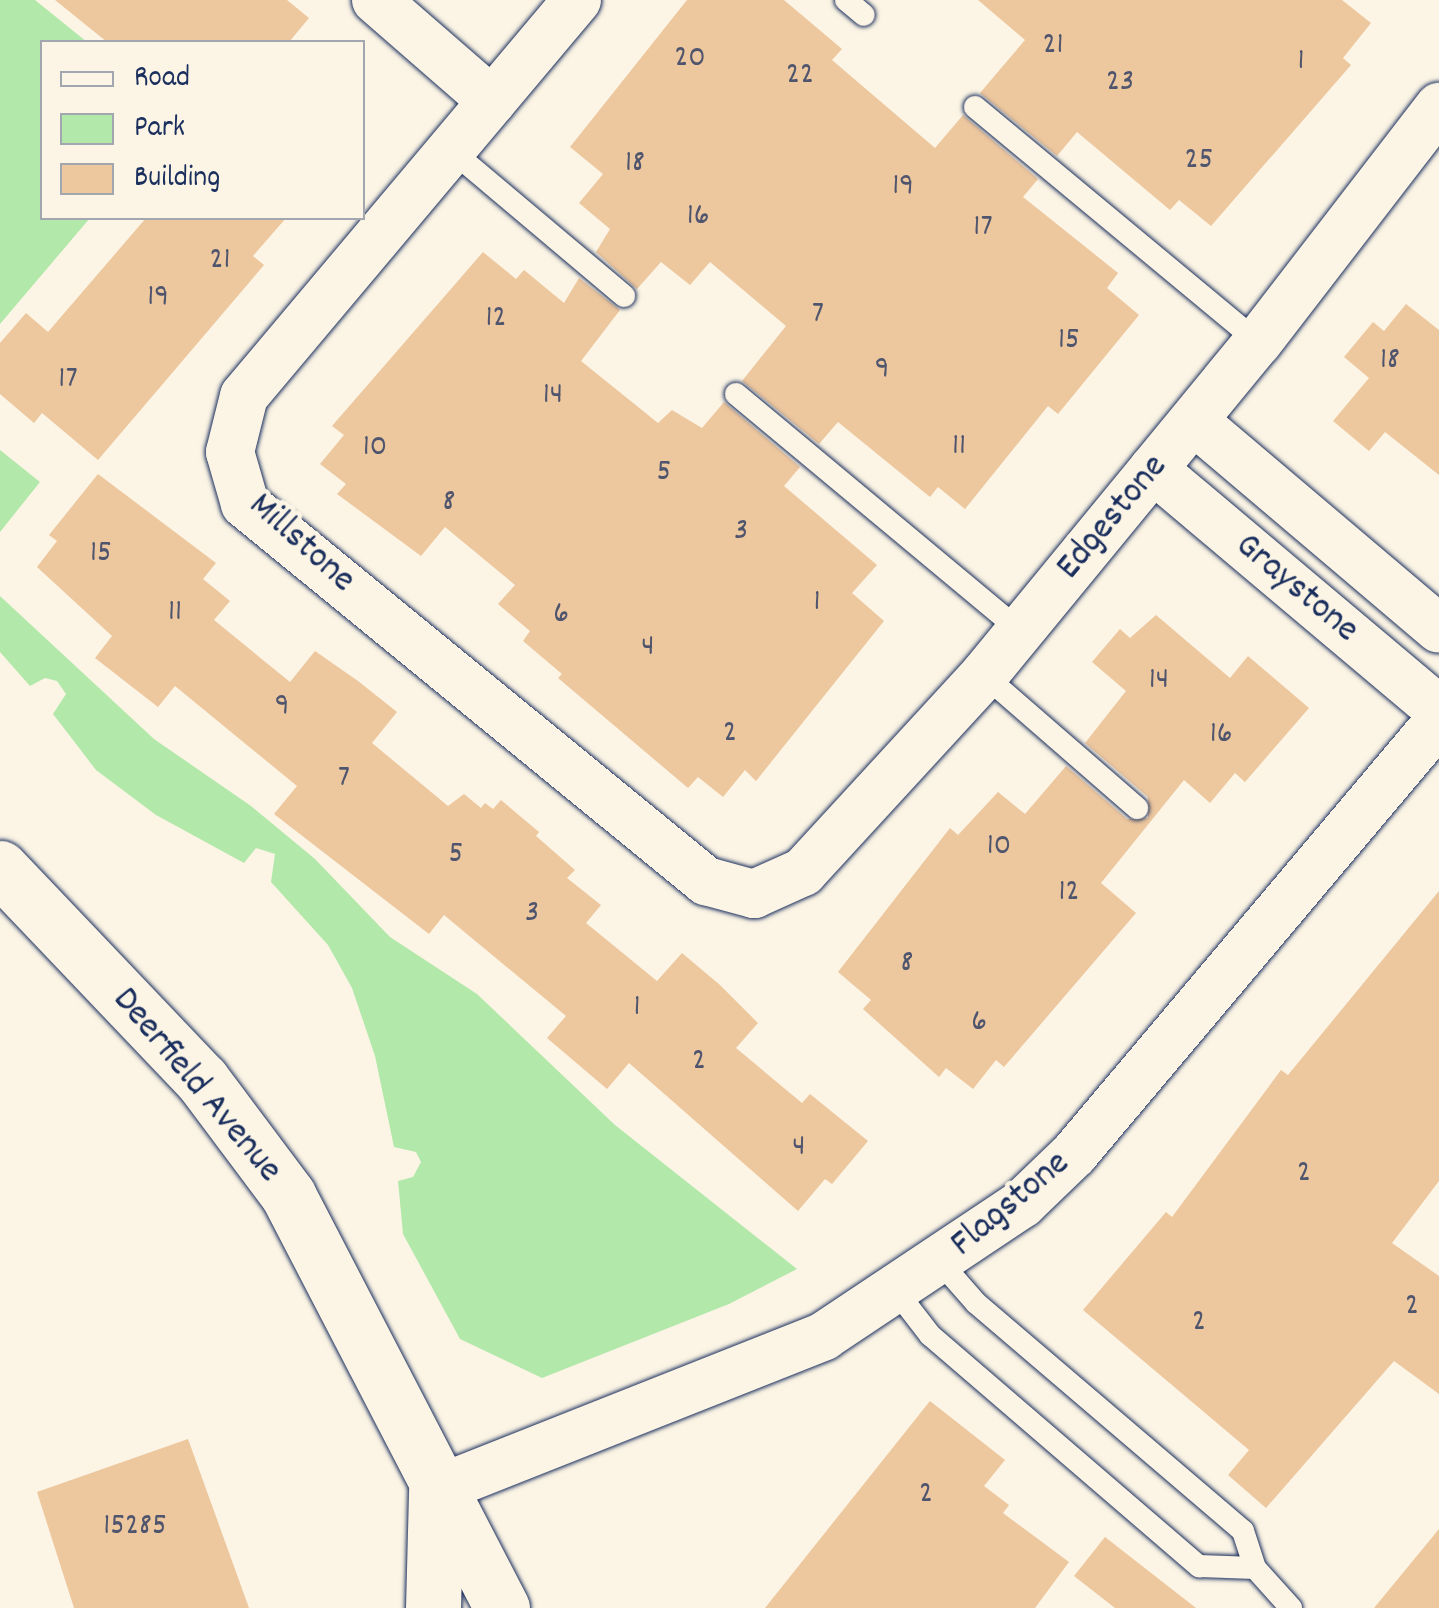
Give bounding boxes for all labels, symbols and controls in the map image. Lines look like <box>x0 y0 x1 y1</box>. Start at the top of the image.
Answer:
house number: 21 <box>1043 27 1063 65</box>
legend <box>40 40 365 220</box>
house number: 20 <box>674 40 706 78</box>
house number: 1 <box>1297 43 1305 81</box>
house number: 22 <box>786 57 814 95</box>
text: Road <box>134 58 190 101</box>
house number: 23 <box>1106 64 1134 102</box>
text: Park <box>134 108 185 151</box>
house number: 25 <box>1185 142 1213 180</box>
house number: 18 <box>625 145 645 183</box>
text: Building <box>134 158 220 201</box>
house number: 19 <box>892 168 914 206</box>
house number: 16 <box>687 198 709 236</box>
house number: 17 <box>973 209 993 247</box>
house number: 21 <box>210 242 230 280</box>
house number: 19 <box>147 279 169 317</box>
house number: 7 <box>812 296 824 334</box>
house number: 12 <box>486 300 506 338</box>
house number: 15 <box>1058 322 1080 360</box>
house number: 18 <box>1380 342 1400 380</box>
house number: 9 <box>875 351 889 389</box>
house number: 17 <box>58 361 78 399</box>
house number: 14 <box>543 377 563 415</box>
house number: 11 <box>952 428 966 466</box>
house number: 10 <box>363 429 387 467</box>
street label: Edgestone <box>1047 446 1179 590</box>
house number: 5 <box>657 454 671 492</box>
street label: Millstone <box>238 484 364 604</box>
house number: 8 <box>443 484 455 522</box>
house number: 3 <box>734 513 748 551</box>
street label: Graystone <box>1225 524 1367 654</box>
house number: 15 <box>90 535 112 573</box>
house number: 1 <box>813 584 821 622</box>
house number: 11 <box>168 594 182 632</box>
house number: 6 <box>553 596 569 634</box>
house number: 4 <box>641 629 655 667</box>
house number: 14 <box>1149 662 1169 700</box>
house number: 9 <box>275 688 289 726</box>
house number: 2 <box>723 715 737 753</box>
house number: 16 <box>1210 716 1232 754</box>
house number: 7 <box>338 760 350 798</box>
house number: 10 <box>987 828 1011 866</box>
house number: 5 <box>449 836 463 874</box>
house number: 12 <box>1059 874 1079 912</box>
house number: 3 <box>525 895 539 933</box>
house number: 8 <box>901 945 913 983</box>
street label: Deerfield Avenue <box>101 979 291 1193</box>
house number: 1 <box>633 989 641 1027</box>
house number: 6 <box>971 1004 987 1042</box>
house number: 2 <box>692 1043 706 1081</box>
house number: 4 <box>792 1129 806 1167</box>
street label: Flagstone <box>942 1142 1080 1268</box>
house number: 2 <box>1297 1155 1311 1193</box>
house number: 2 <box>1405 1288 1419 1326</box>
house number: 2 <box>1192 1304 1206 1342</box>
house number: 2 <box>919 1476 933 1514</box>
house number: 15285 <box>103 1508 167 1546</box>

